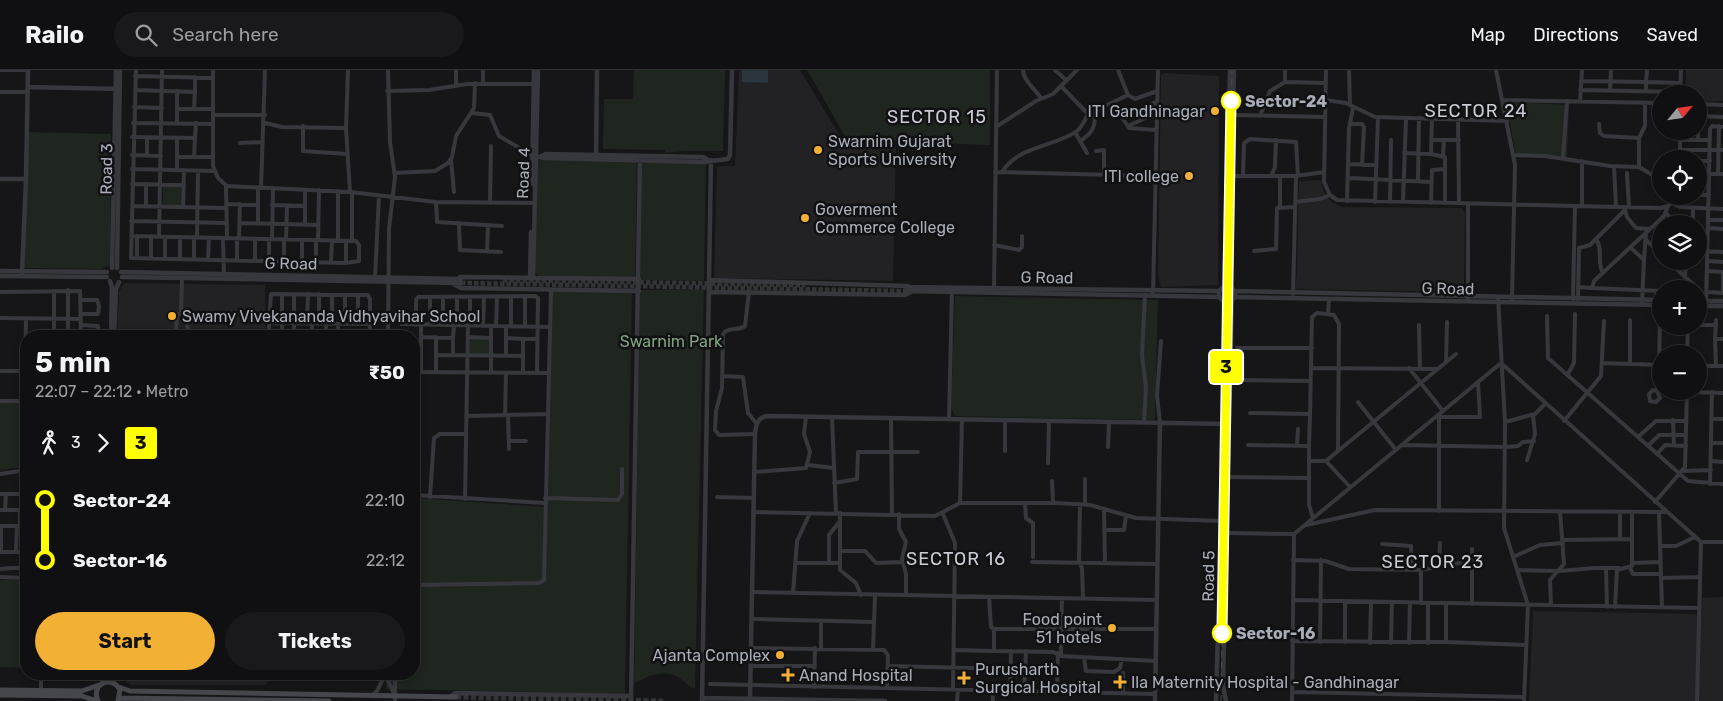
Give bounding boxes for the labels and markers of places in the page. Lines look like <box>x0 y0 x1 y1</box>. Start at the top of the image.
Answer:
marker: Sector-24 <box>1221 91 1241 111</box>
place label: Sector-24 <box>1245 92 1327 111</box>
place label: ITI Gandhinagar <box>1088 102 1205 121</box>
marker: ITI Gandhinagar <box>1209 105 1221 117</box>
place label: Swarnim Gujarat Sports University <box>828 132 957 169</box>
marker: Swarnim Gujarat Sports University <box>812 144 824 156</box>
place label: ITI college <box>1104 167 1179 186</box>
marker: ITI college <box>1183 170 1195 182</box>
place label: Goverment Commerce College <box>815 200 955 237</box>
marker: Goverment Commerce College <box>799 212 811 224</box>
place label: Swamy Vivekananda Vidhyavihar School <box>182 307 480 326</box>
marker: Swamy Vivekananda Vidhyavihar School <box>166 310 178 322</box>
place label: Food point 51 hotels <box>1023 610 1102 647</box>
marker: Food point 51 hotels <box>1106 622 1118 634</box>
marker: Sector-16 <box>1212 623 1232 643</box>
place label: Sector-16 <box>1236 624 1315 643</box>
place label: Ajanta Complex <box>652 646 770 665</box>
marker: Ajanta Complex <box>774 649 786 661</box>
place label: Purusharth Surgical Hospital <box>975 660 1101 697</box>
place label: Anand Hospital <box>799 666 913 685</box>
marker: Anand Hospital <box>781 668 795 682</box>
marker: Purusharth Surgical Hospital <box>957 671 971 685</box>
place label: Ila Maternity Hospital - Gandhinagar <box>1131 673 1399 692</box>
marker: Ila Maternity Hospital - Gandhinagar <box>1113 675 1127 689</box>

